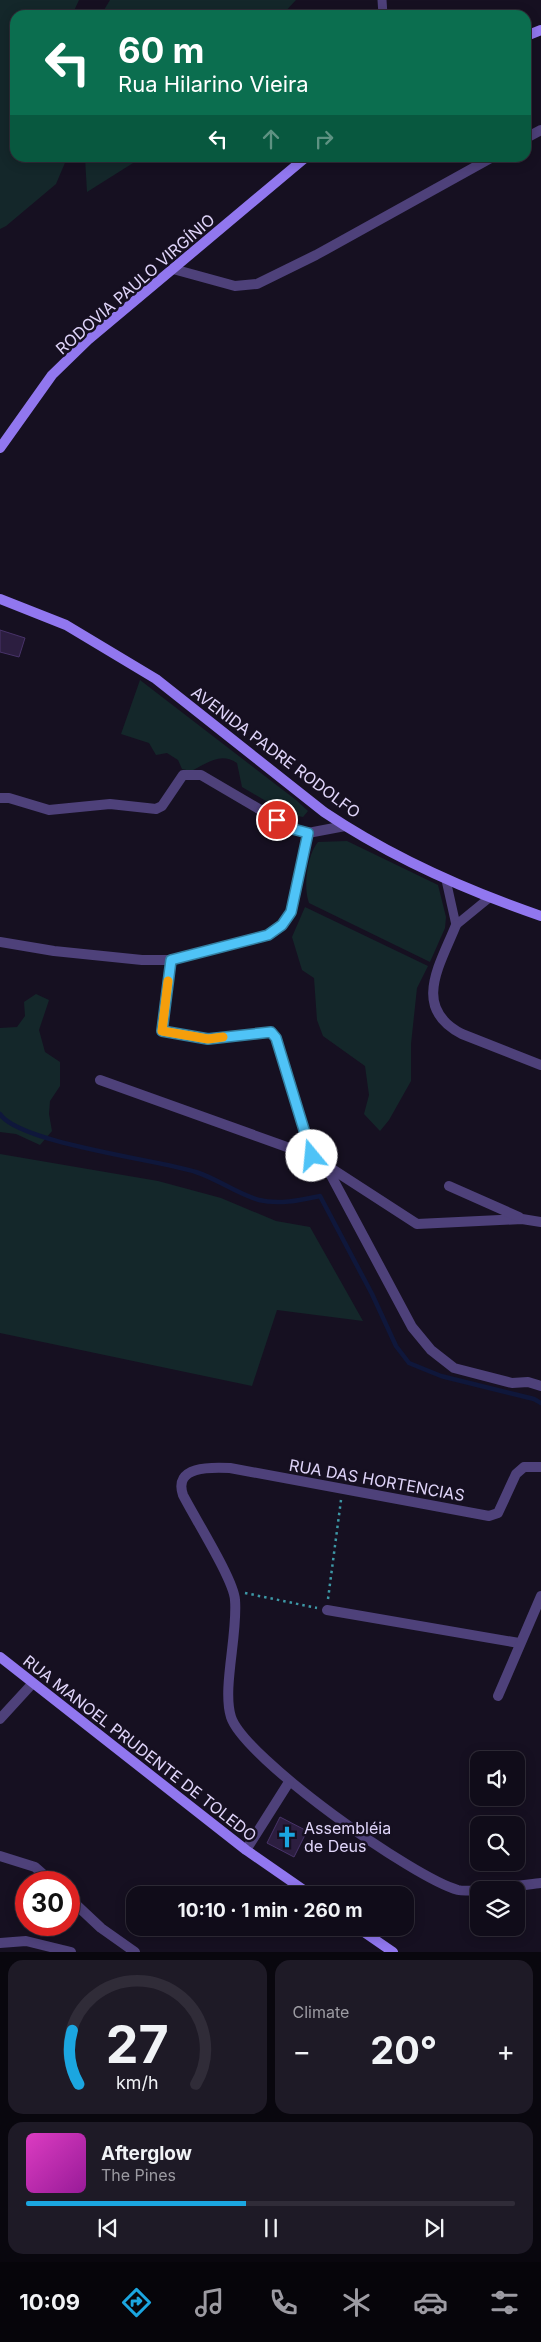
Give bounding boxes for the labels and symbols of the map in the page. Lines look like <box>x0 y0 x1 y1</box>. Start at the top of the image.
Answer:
street label: RODOVIA PAULO VIRGÍNIO <box>51 209 219 359</box>
street label: AVENIDA PADRE RODOLFO <box>187 682 365 822</box>
pin <box>256 799 298 841</box>
position arrow <box>285 1129 337 1181</box>
street label: RUA DAS HORTENCIAS <box>288 1455 466 1505</box>
street label: RUA MANOEL PRUDENTE DE TOLEDO <box>19 1651 261 1845</box>
place label: Assembléia de Deus <box>304 1818 391 1856</box>
church icon: Assembléia de Deus <box>274 1824 300 1850</box>
speed limit sign: 30 <box>15 1871 80 1936</box>

